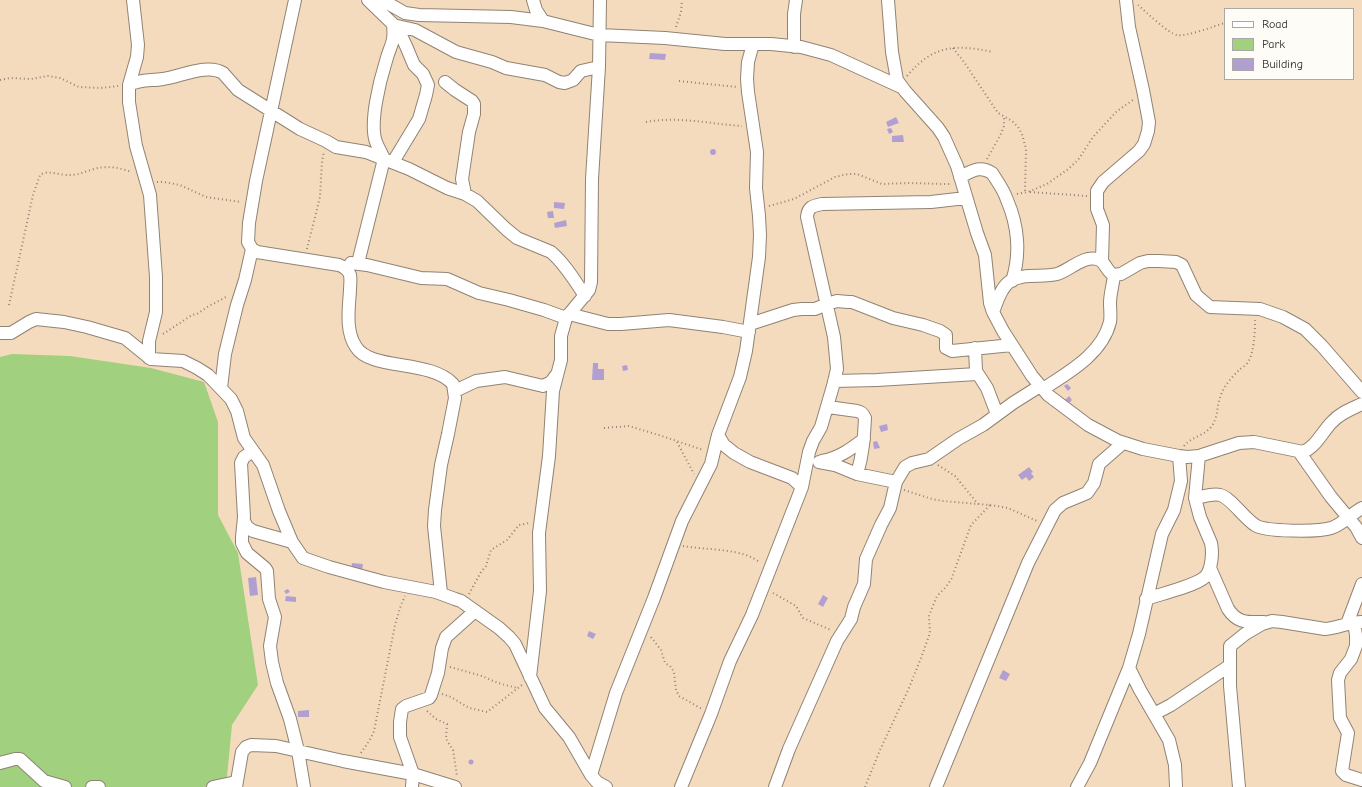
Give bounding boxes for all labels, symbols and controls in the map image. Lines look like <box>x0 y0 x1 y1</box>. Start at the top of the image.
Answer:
legend <box>1224 8 1354 80</box>
text: Road <box>1262 17 1288 31</box>
text: Park <box>1262 37 1285 51</box>
text: Building <box>1262 57 1303 71</box>

